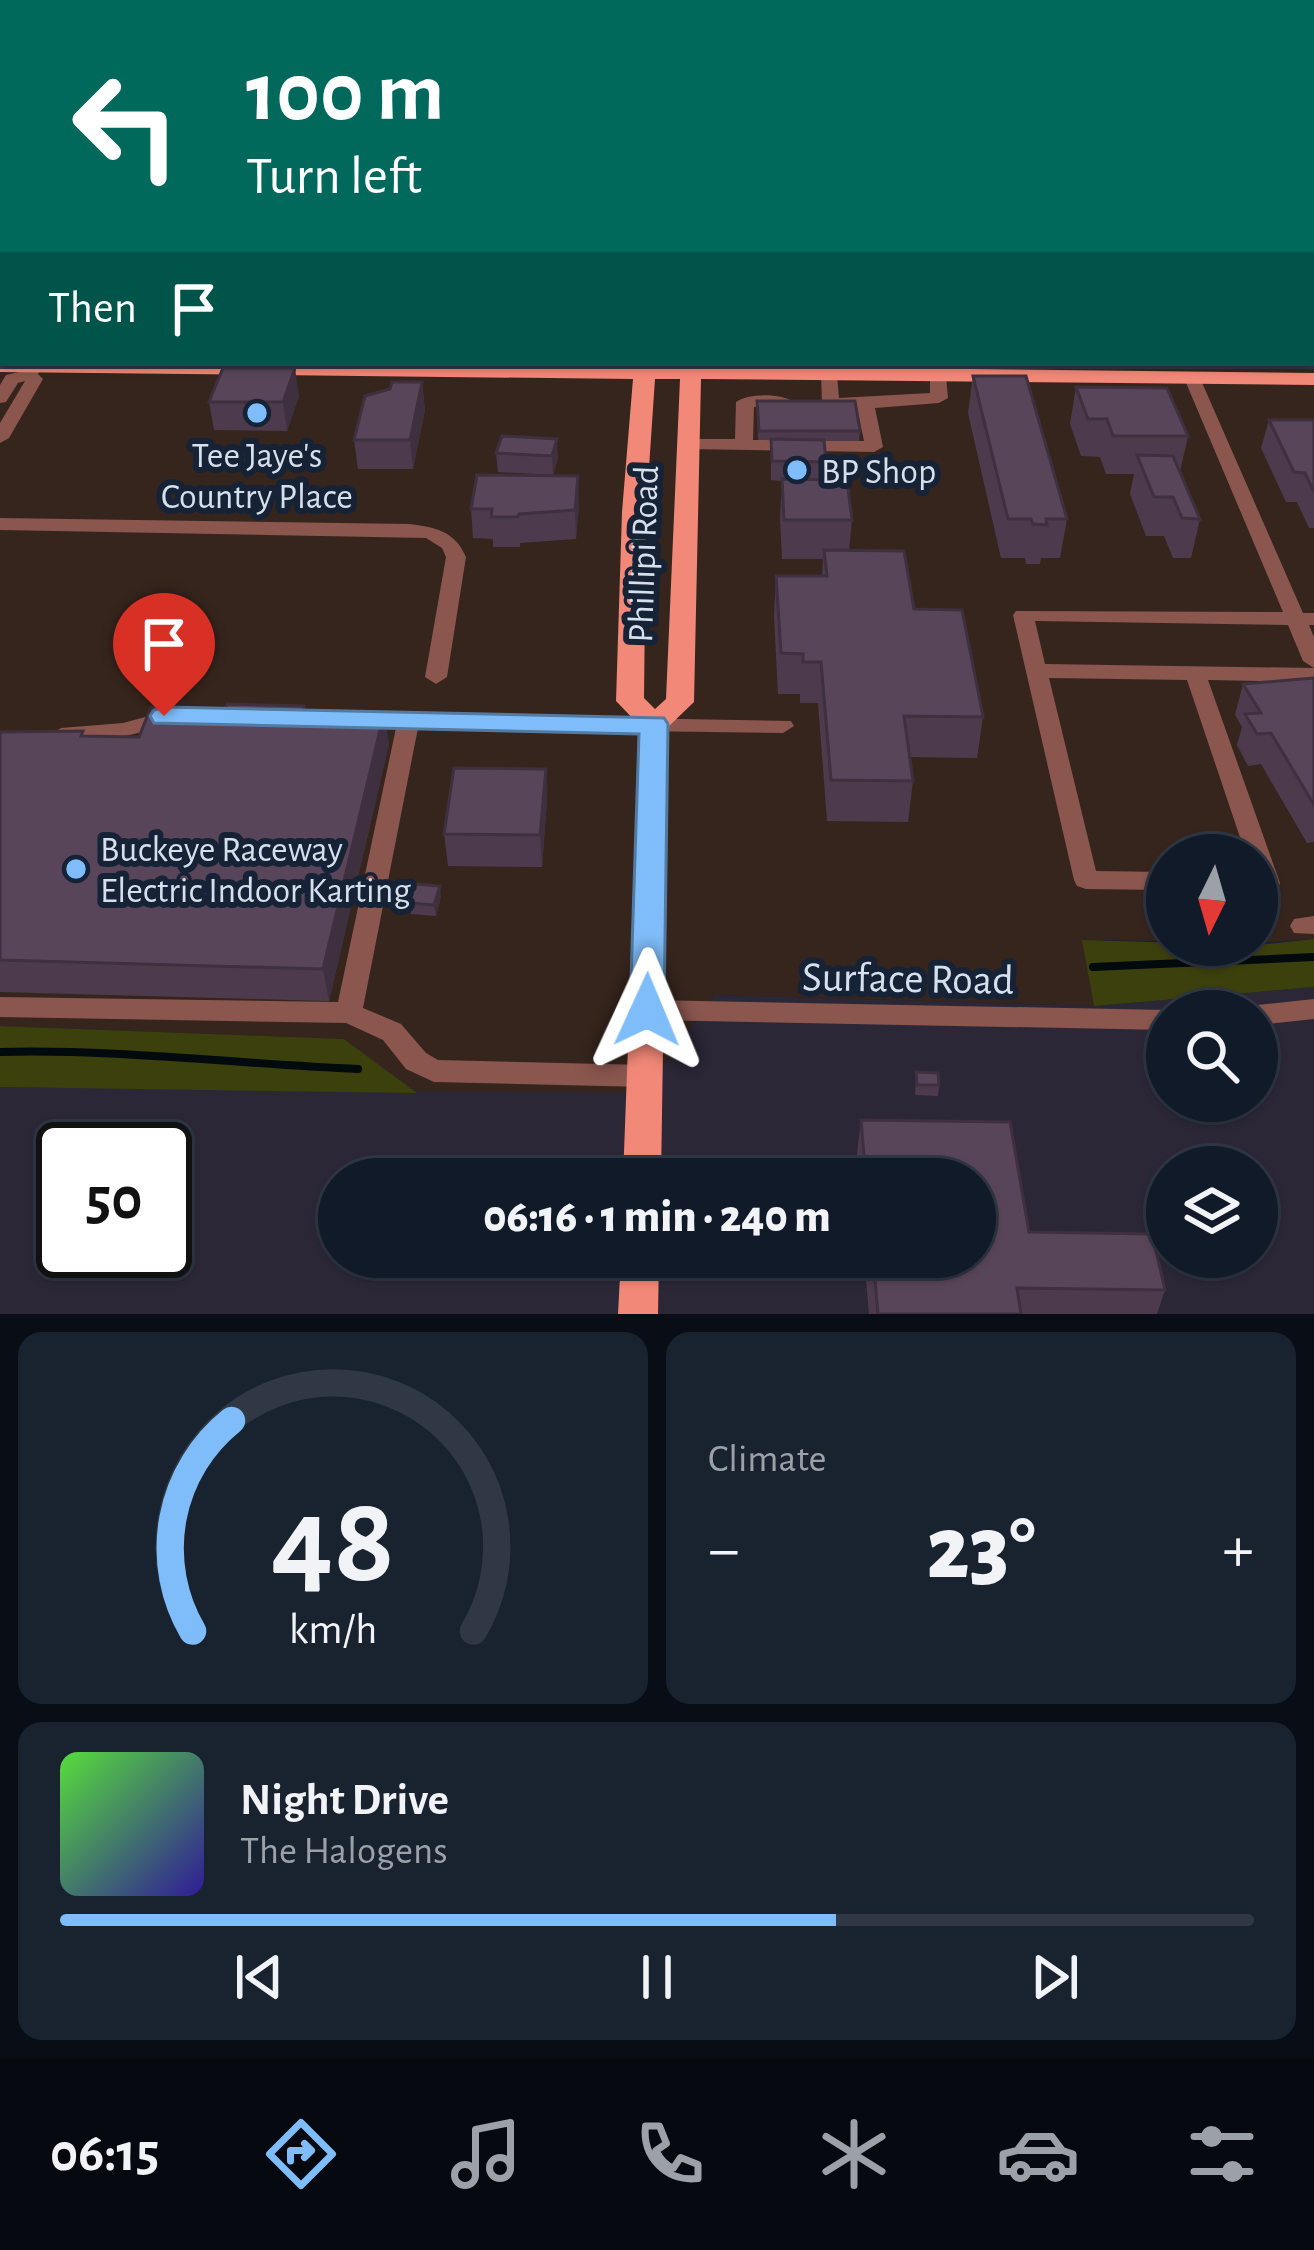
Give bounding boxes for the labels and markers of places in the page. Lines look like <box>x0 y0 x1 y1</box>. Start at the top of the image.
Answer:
marker: Tee Jaye's Country Place <box>244 400 270 426</box>
place label: Tee Jaye's Country Place <box>161 438 353 515</box>
place label: BP Shop <box>821 454 936 490</box>
marker: BP Shop <box>784 457 810 483</box>
pin <box>113 593 215 716</box>
place label: Buckeye Raceway Electric Indoor Karting <box>100 832 411 909</box>
marker: Buckeye Raceway Electric Indoor Karting <box>63 856 89 882</box>

